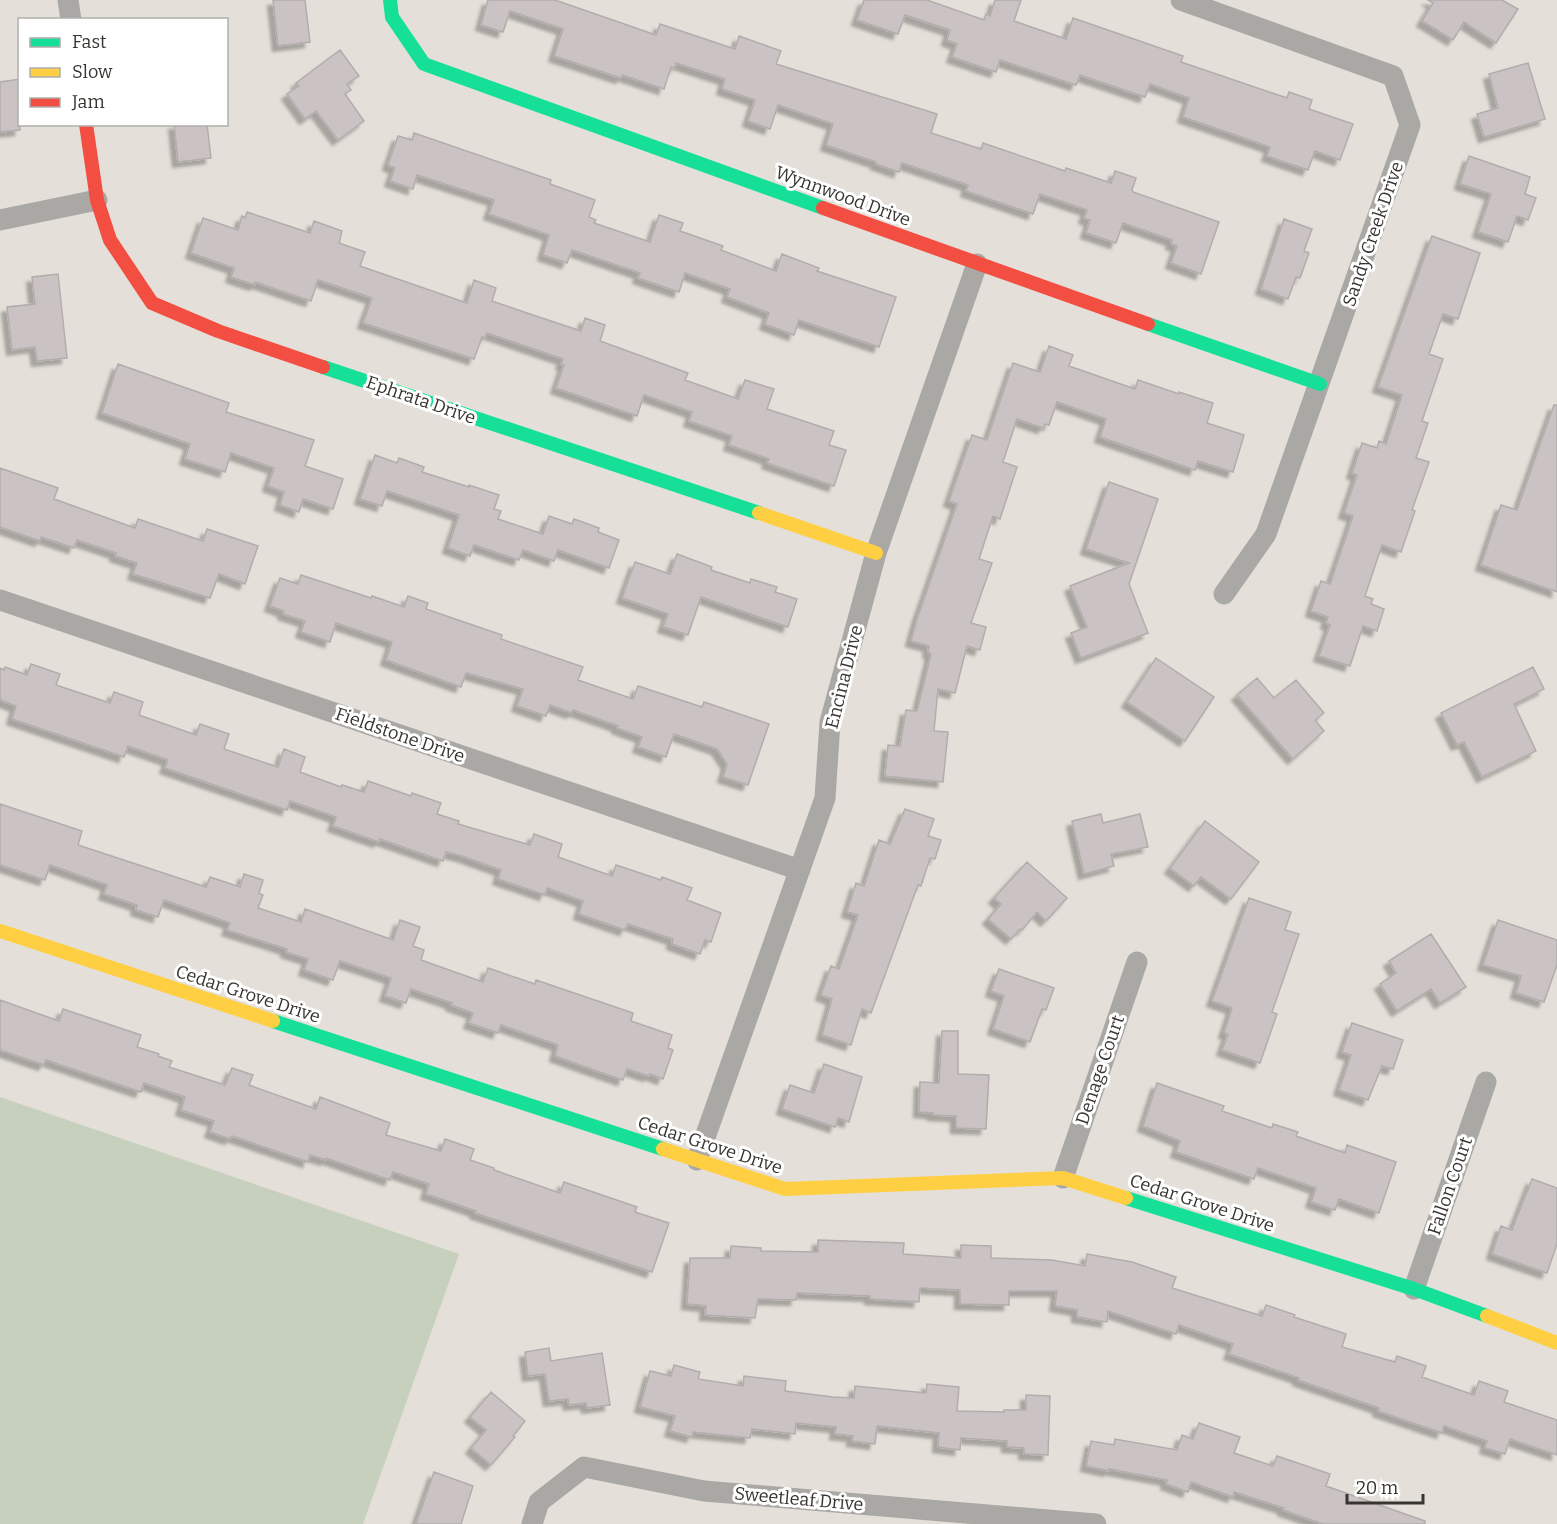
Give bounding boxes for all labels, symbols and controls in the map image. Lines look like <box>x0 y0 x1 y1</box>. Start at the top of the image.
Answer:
legend <box>18 18 228 126</box>
text: Fast <box>72 31 107 53</box>
text: Slow <box>72 61 113 83</box>
text: Jam <box>71 91 105 113</box>
street label: Sandy Creek Drive <box>1338 159 1408 309</box>
street label: Wynnwood Drive <box>772 161 914 231</box>
street label: Ephrata Drive <box>363 371 479 429</box>
street label: Encina Drive <box>821 623 867 731</box>
street label: Fieldstone Drive <box>332 703 468 767</box>
street label: Cedar Grove Drive <box>173 960 323 1028</box>
street label: Denage Court <box>1071 1012 1129 1128</box>
street label: Cedar Grove Drive <box>635 1111 785 1179</box>
street label: Fallon Court <box>1423 1134 1477 1238</box>
street label: Cedar Grove Drive <box>1127 1169 1277 1237</box>
scale bar <box>1347 1467 1424 1505</box>
text: 20 m <box>1356 1477 1398 1499</box>
street label: Sweetleaf Drive <box>734 1482 864 1516</box>

